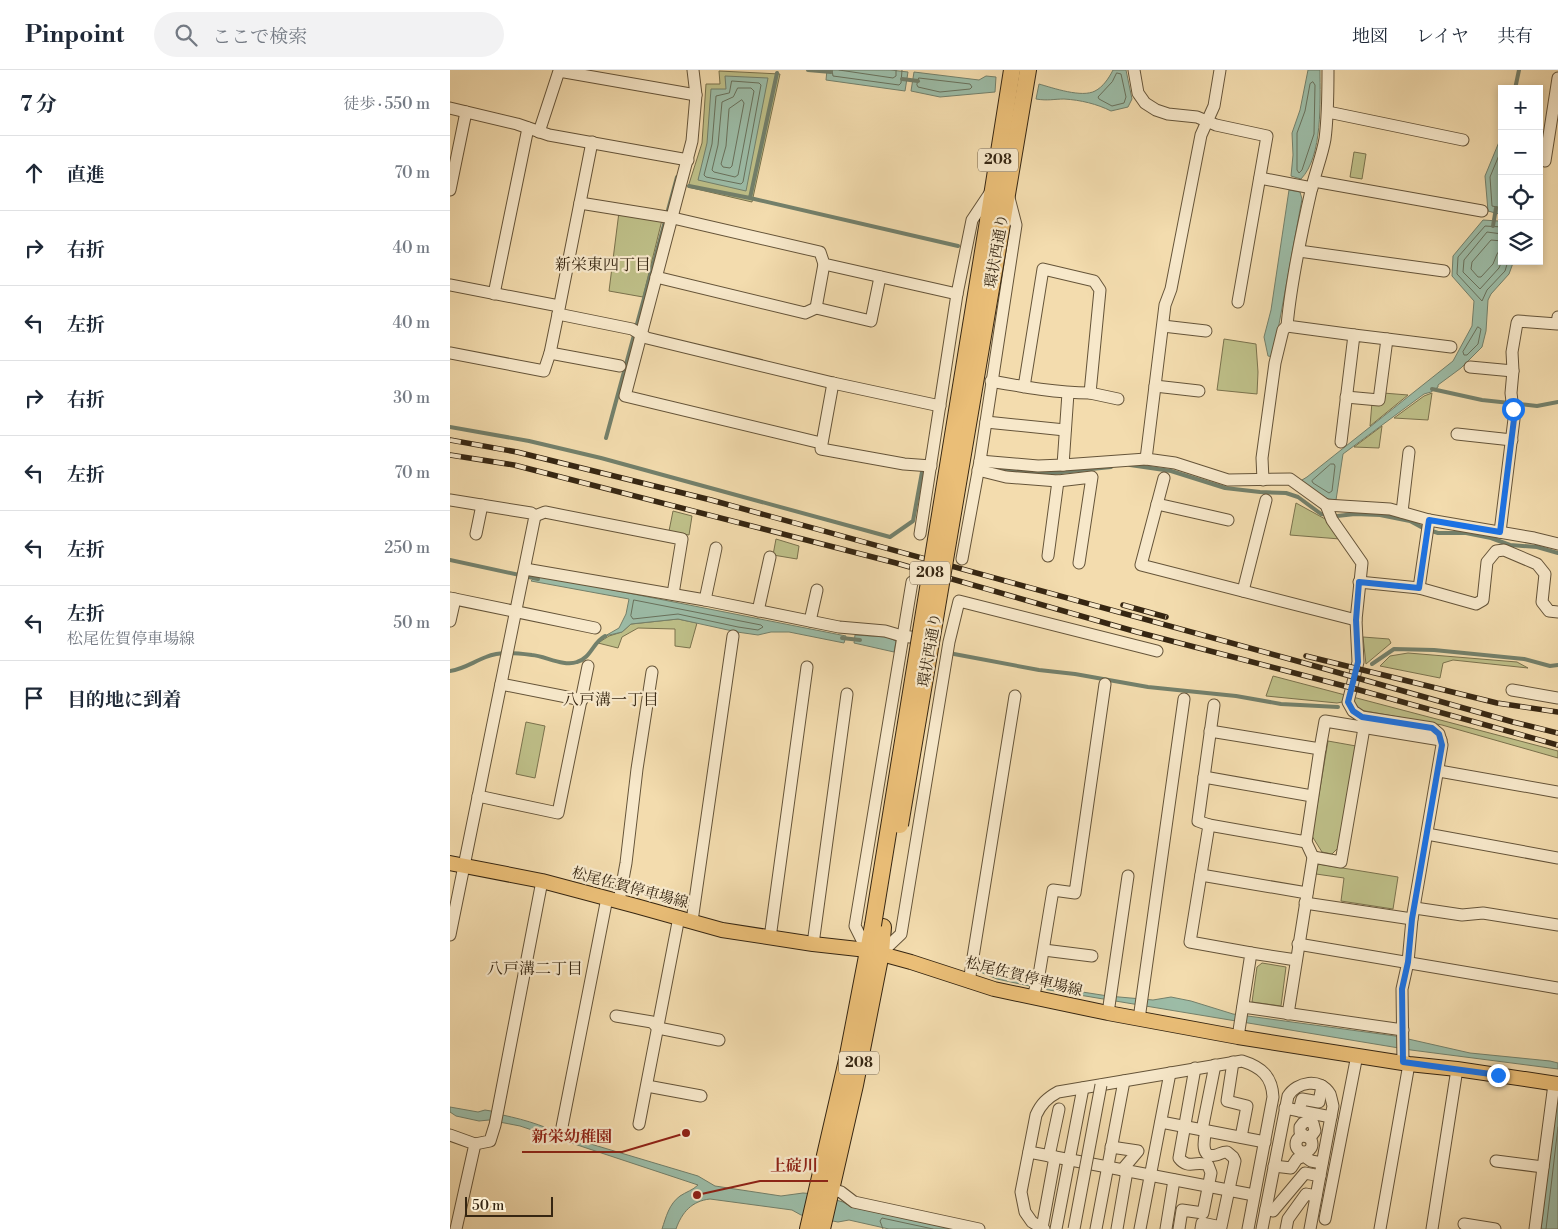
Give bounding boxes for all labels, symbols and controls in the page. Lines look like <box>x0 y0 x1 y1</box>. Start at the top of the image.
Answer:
search box <box>154 12 504 57</box>
text: Pinpoint <box>25 20 124 50</box>
icon: search <box>172 21 200 49</box>
text: ここで検索 <box>212 25 307 49</box>
text: 地図 <box>1352 25 1388 48</box>
text: レイヤ <box>1416 25 1469 48</box>
text: 共有 <box>1497 25 1533 48</box>
map controls <box>1498 85 1543 265</box>
button: + <box>1498 85 1543 130</box>
text: 7 分 <box>20 92 57 118</box>
text: 徒歩 · 550 m <box>343 94 430 114</box>
button: − <box>1498 130 1543 175</box>
road number: 208 <box>978 148 1018 172</box>
icon: ahead <box>20 159 48 187</box>
text: 直進 <box>67 163 105 187</box>
text: 70 m <box>394 163 430 183</box>
button: locate <box>1498 175 1543 220</box>
street label: 環状西通り <box>981 212 1013 290</box>
button: layers <box>1498 220 1543 265</box>
icon: right <box>20 234 48 262</box>
text: 右折 <box>67 238 105 262</box>
text: 40 m <box>393 238 430 258</box>
district label: 新栄東四丁目 <box>555 255 651 275</box>
icon: left <box>20 309 48 337</box>
text: 左折 <box>67 313 105 337</box>
text: 40 m <box>393 313 430 333</box>
icon: right <box>20 384 48 412</box>
text: 右折 <box>67 388 105 412</box>
text: 30 m <box>393 388 430 408</box>
route start <box>1502 398 1525 421</box>
icon: left <box>20 459 48 487</box>
text: 左折 <box>67 463 105 487</box>
text: 70 m <box>394 463 430 483</box>
icon: left <box>20 534 48 562</box>
text: 左折 <box>67 538 105 562</box>
text: 250 m <box>384 538 430 558</box>
road number: 208 <box>910 562 950 584</box>
text: 左折 <box>67 602 105 626</box>
icon: left <box>20 609 48 637</box>
street label: 環状西通り <box>914 611 946 689</box>
text: 50 m <box>393 613 430 633</box>
text: 松尾佐賀停車場線 <box>67 629 195 649</box>
icon: arrive <box>20 684 48 712</box>
text: 目的地に到着 <box>67 688 181 712</box>
district label: 八戸溝一丁目 <box>563 690 659 710</box>
street label: 松尾佐賀停車場線 <box>570 863 690 913</box>
street label: 松尾佐賀停車場線 <box>963 953 1085 1001</box>
district label: 八戸溝二丁目 <box>487 959 583 979</box>
road number: 208 <box>839 1051 879 1074</box>
route end <box>1487 1064 1510 1087</box>
callout: 新栄幼稚園 <box>522 1121 622 1152</box>
text: 新栄幼稚園 <box>531 1127 612 1147</box>
callout: 上碇川 <box>760 1150 828 1181</box>
text: 上碇川 <box>770 1156 818 1176</box>
scale bar <box>465 1194 552 1217</box>
text: 50 m <box>472 1197 504 1215</box>

